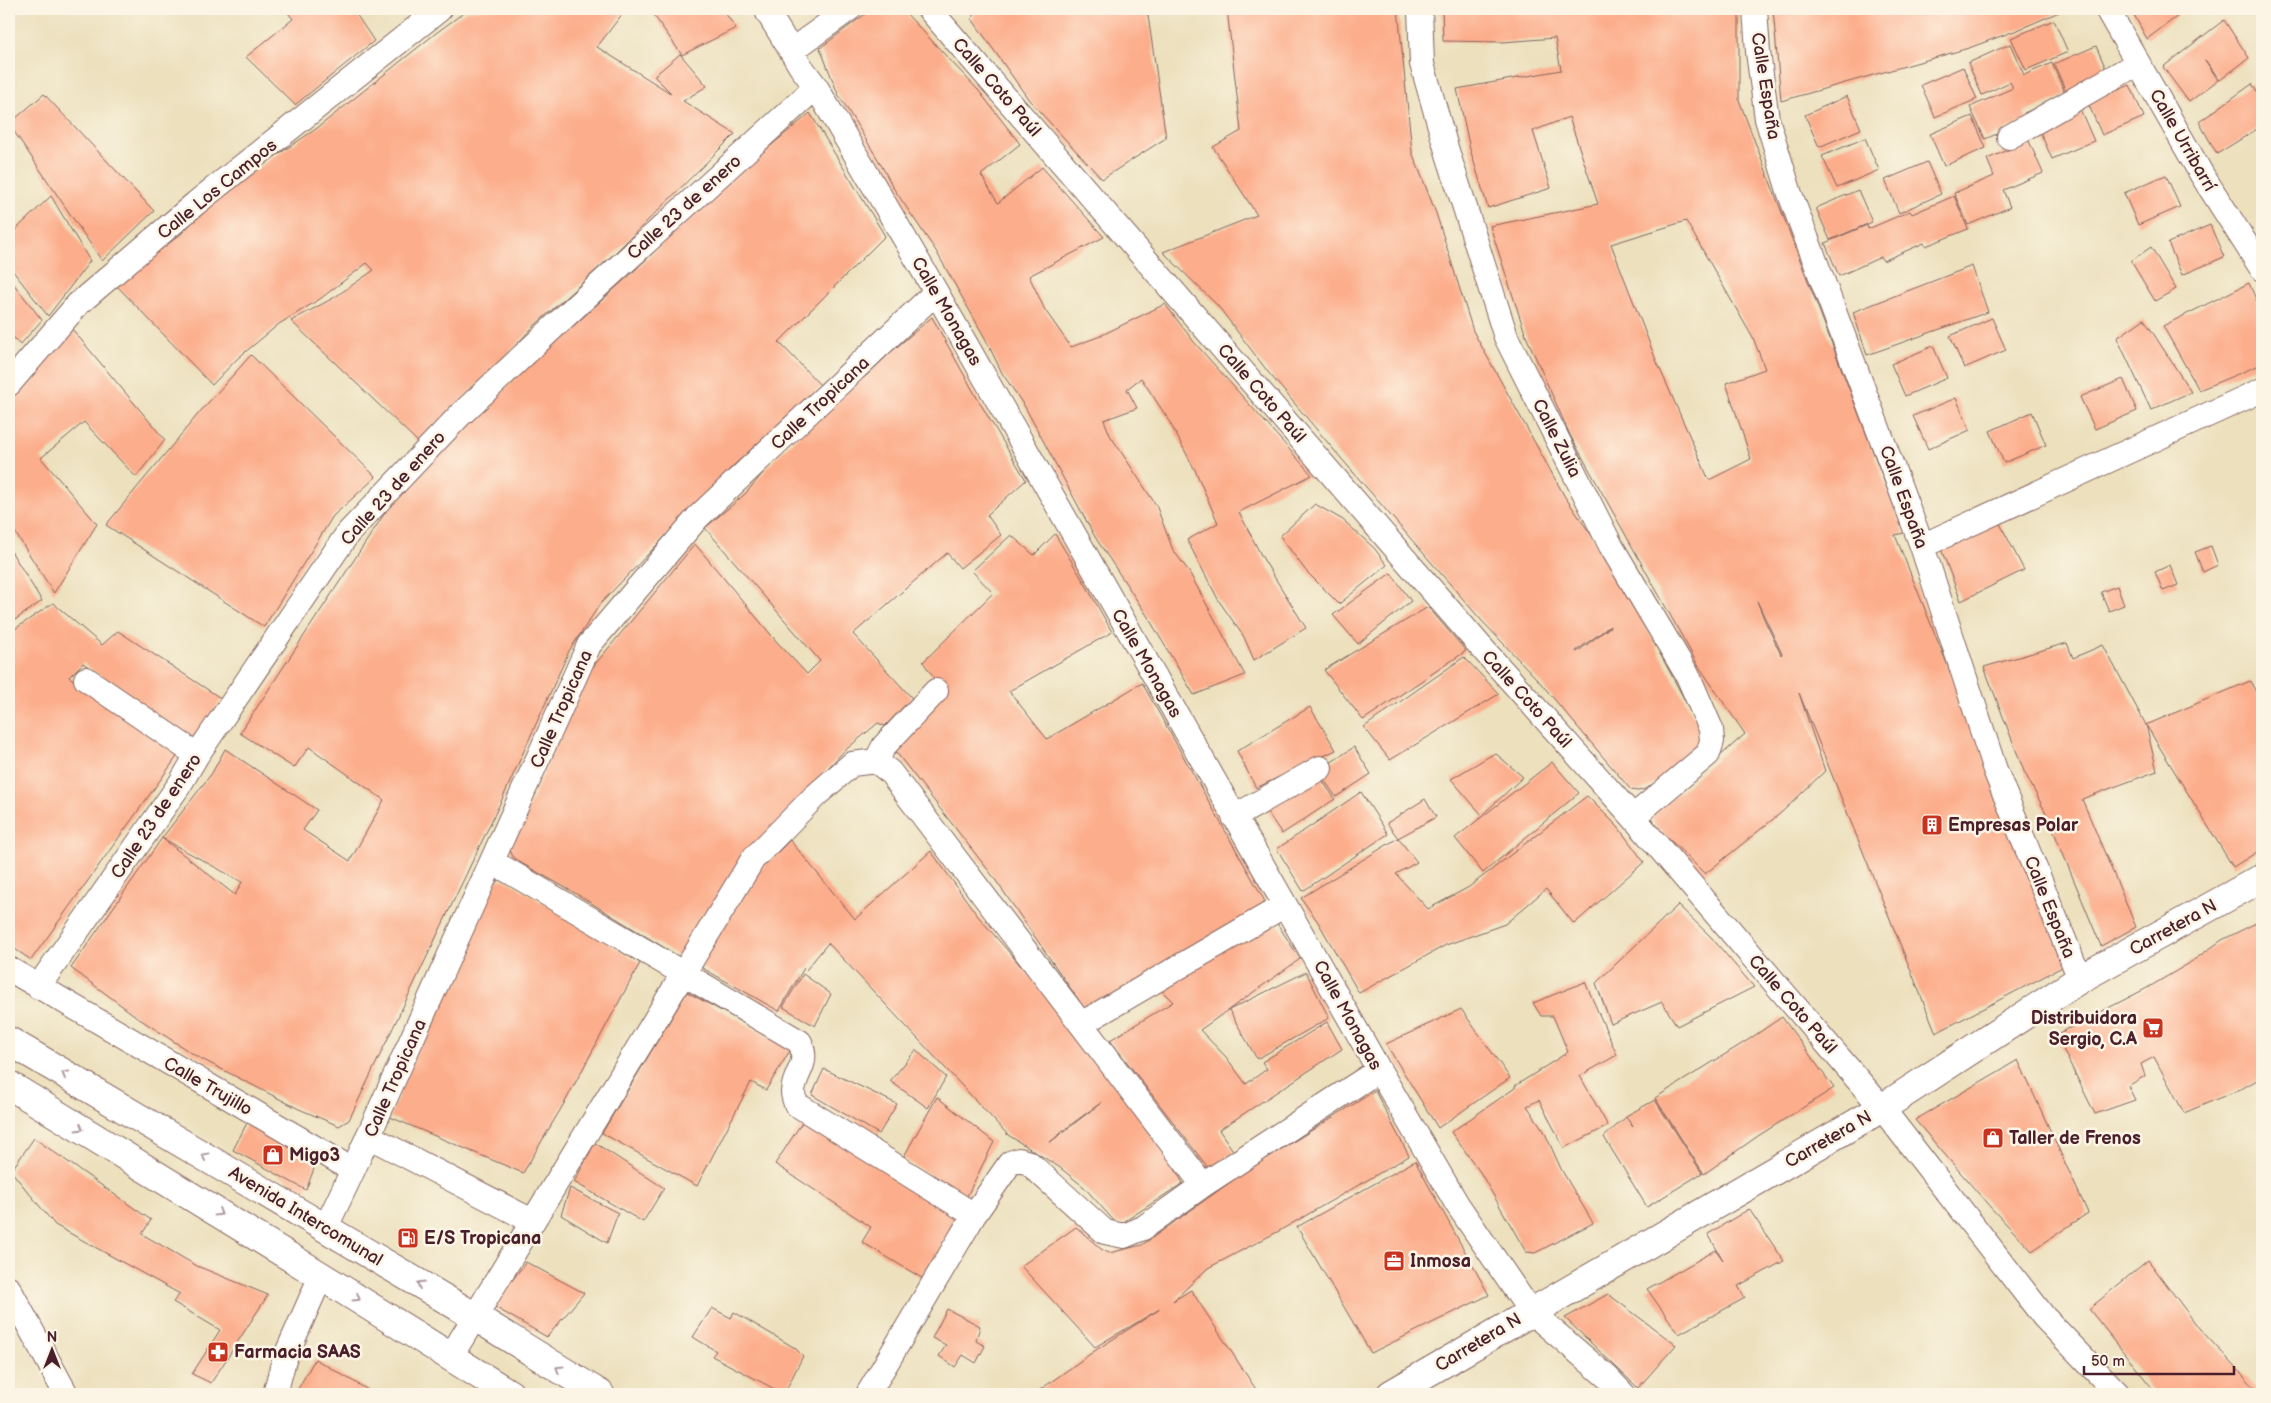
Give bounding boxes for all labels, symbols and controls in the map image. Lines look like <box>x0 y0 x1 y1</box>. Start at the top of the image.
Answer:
street label: Calle España <box>1747 31 1784 141</box>
street label: Calle Coto Paúl <box>948 34 1045 141</box>
street label: Calle Urribarrí <box>2145 85 2221 196</box>
street label: Calle Los Campos <box>153 135 281 244</box>
street label: Calle 23 de enero <box>623 151 746 264</box>
street label: Calle Monagas <box>907 253 986 369</box>
street label: Calle Coto Paúl <box>1213 340 1310 447</box>
street label: Calle Tropicana <box>767 352 874 454</box>
street label: Calle Zulia <box>1528 395 1585 481</box>
street label: Calle 23 de enero <box>337 427 450 550</box>
street label: Calle España <box>1875 443 1932 552</box>
street label: Calle Monagas <box>1107 605 1186 721</box>
street label: Calle Coto Paúl <box>1477 646 1576 752</box>
street label: Calle Tropicana <box>526 647 597 771</box>
street label: Calle 23 de enero <box>107 750 206 883</box>
building icon: Empresas Polar <box>1920 813 1944 837</box>
place label: Empresas Polar <box>1948 815 2079 836</box>
street label: Calle España <box>2020 853 2080 961</box>
street label: Carretera N <box>2126 895 2221 960</box>
street label: Calle Coto Paúl <box>1744 951 1841 1058</box>
street label: Calle Monagas <box>1309 957 1386 1074</box>
place label: Distribuidora Sergio, C.A <box>2031 1008 2138 1050</box>
street label: Calle Tropicana <box>360 1016 431 1140</box>
supermarket icon: Distribuidora Sergio, C.A <box>2141 1016 2165 1040</box>
street label: Calle Trujillo <box>160 1053 256 1120</box>
one-way arrow <box>62 1070 71 1080</box>
street label: Carretera N <box>1781 1106 1875 1173</box>
one-way arrow <box>75 1122 84 1132</box>
shop icon: Taller de Frenos <box>1981 1126 2005 1150</box>
place label: Taller de Frenos <box>2009 1128 2141 1149</box>
shop icon: Migo3 <box>261 1143 285 1167</box>
place label: Migo3 <box>289 1145 340 1166</box>
one-way arrow <box>202 1153 211 1163</box>
street label: Avenida Intercomunal <box>225 1162 387 1271</box>
one-way arrow <box>213 1207 222 1217</box>
fuel station icon: E/S Tropicana <box>396 1226 420 1250</box>
place label: E/S Tropicana <box>424 1228 541 1249</box>
office icon: Inmosa <box>1382 1249 1406 1273</box>
place label: Inmosa <box>1410 1251 1471 1272</box>
one-way arrow <box>417 1280 426 1290</box>
one-way arrow <box>352 1292 361 1302</box>
street label: Carretera N <box>1431 1309 1525 1376</box>
north arrow <box>28 1326 78 1376</box>
text: N <box>47 1329 57 1346</box>
pharmacy icon: Farmacia SAAS <box>206 1340 230 1364</box>
place label: Farmacia SAAS <box>234 1342 361 1363</box>
scale bar <box>2084 1343 2234 1375</box>
text: 50 m <box>2091 1352 2125 1371</box>
one-way arrow <box>555 1365 564 1375</box>

